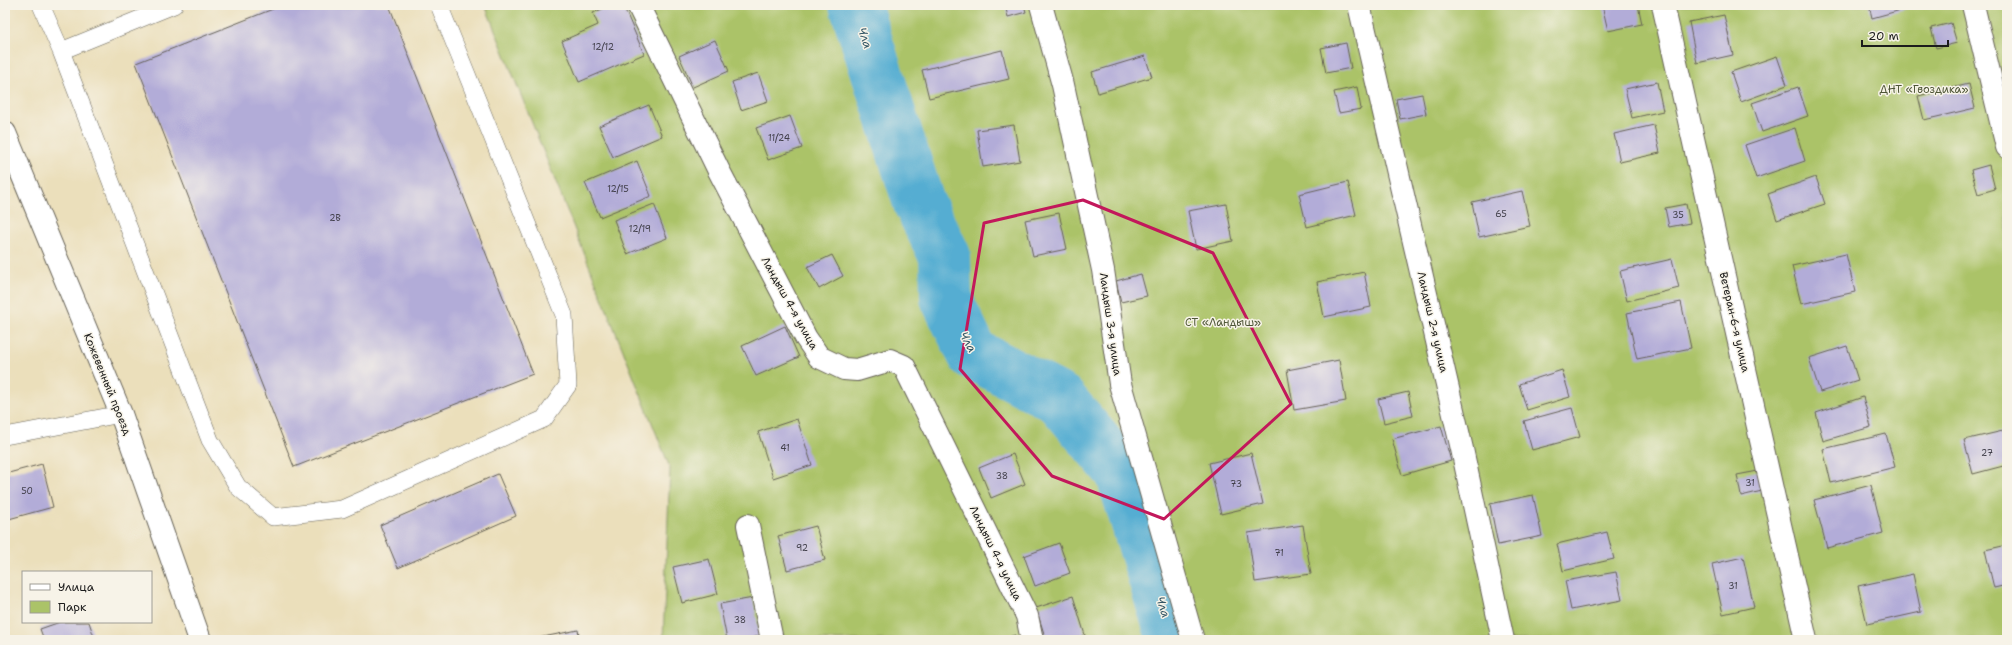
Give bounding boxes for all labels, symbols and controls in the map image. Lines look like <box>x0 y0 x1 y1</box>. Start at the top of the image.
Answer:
scale bar <box>1862 22 1948 48</box>
water label: Чла <box>854 25 876 51</box>
text: 20 m <box>1868 28 1899 44</box>
house number: 12/12 <box>592 41 614 53</box>
park label: ДНТ «Гвоздика» <box>1880 82 1968 97</box>
house number: 11/24 <box>768 132 790 144</box>
house number: 12/15 <box>607 183 629 195</box>
house number: 65 <box>1495 208 1507 220</box>
house number: 35 <box>1672 209 1684 221</box>
house number: 2В <box>329 212 341 224</box>
house number: 12/19 <box>629 223 651 235</box>
street label: Ландыш 4-я улица <box>758 254 821 353</box>
street label: Ландыш 2-я улица <box>1414 270 1451 374</box>
street label: Ветеран-6-я улица <box>1716 270 1753 374</box>
street label: Ландыш 3-я улица <box>1096 272 1125 377</box>
park label: СТ «Ландыш» <box>1185 315 1261 330</box>
water label: Чла <box>956 329 980 355</box>
street label: Кожевенный проезд <box>80 331 135 438</box>
house number: 41 <box>780 442 790 454</box>
house number: 27 <box>1981 447 1993 459</box>
house number: 38 <box>996 470 1008 482</box>
house number: 31 <box>1745 477 1755 489</box>
house number: 73 <box>1230 478 1242 490</box>
house number: 50 <box>21 485 33 497</box>
street label: Ландыш 4-я улица <box>966 503 1025 603</box>
house number: 92 <box>796 542 808 554</box>
house number: 71 <box>1274 547 1284 559</box>
legend <box>22 571 152 623</box>
text: Улица <box>58 579 95 595</box>
house number: 31 <box>1728 580 1738 592</box>
water label: Чла <box>1152 594 1174 620</box>
text: Парк <box>58 599 87 615</box>
house number: 38 <box>734 614 746 626</box>

